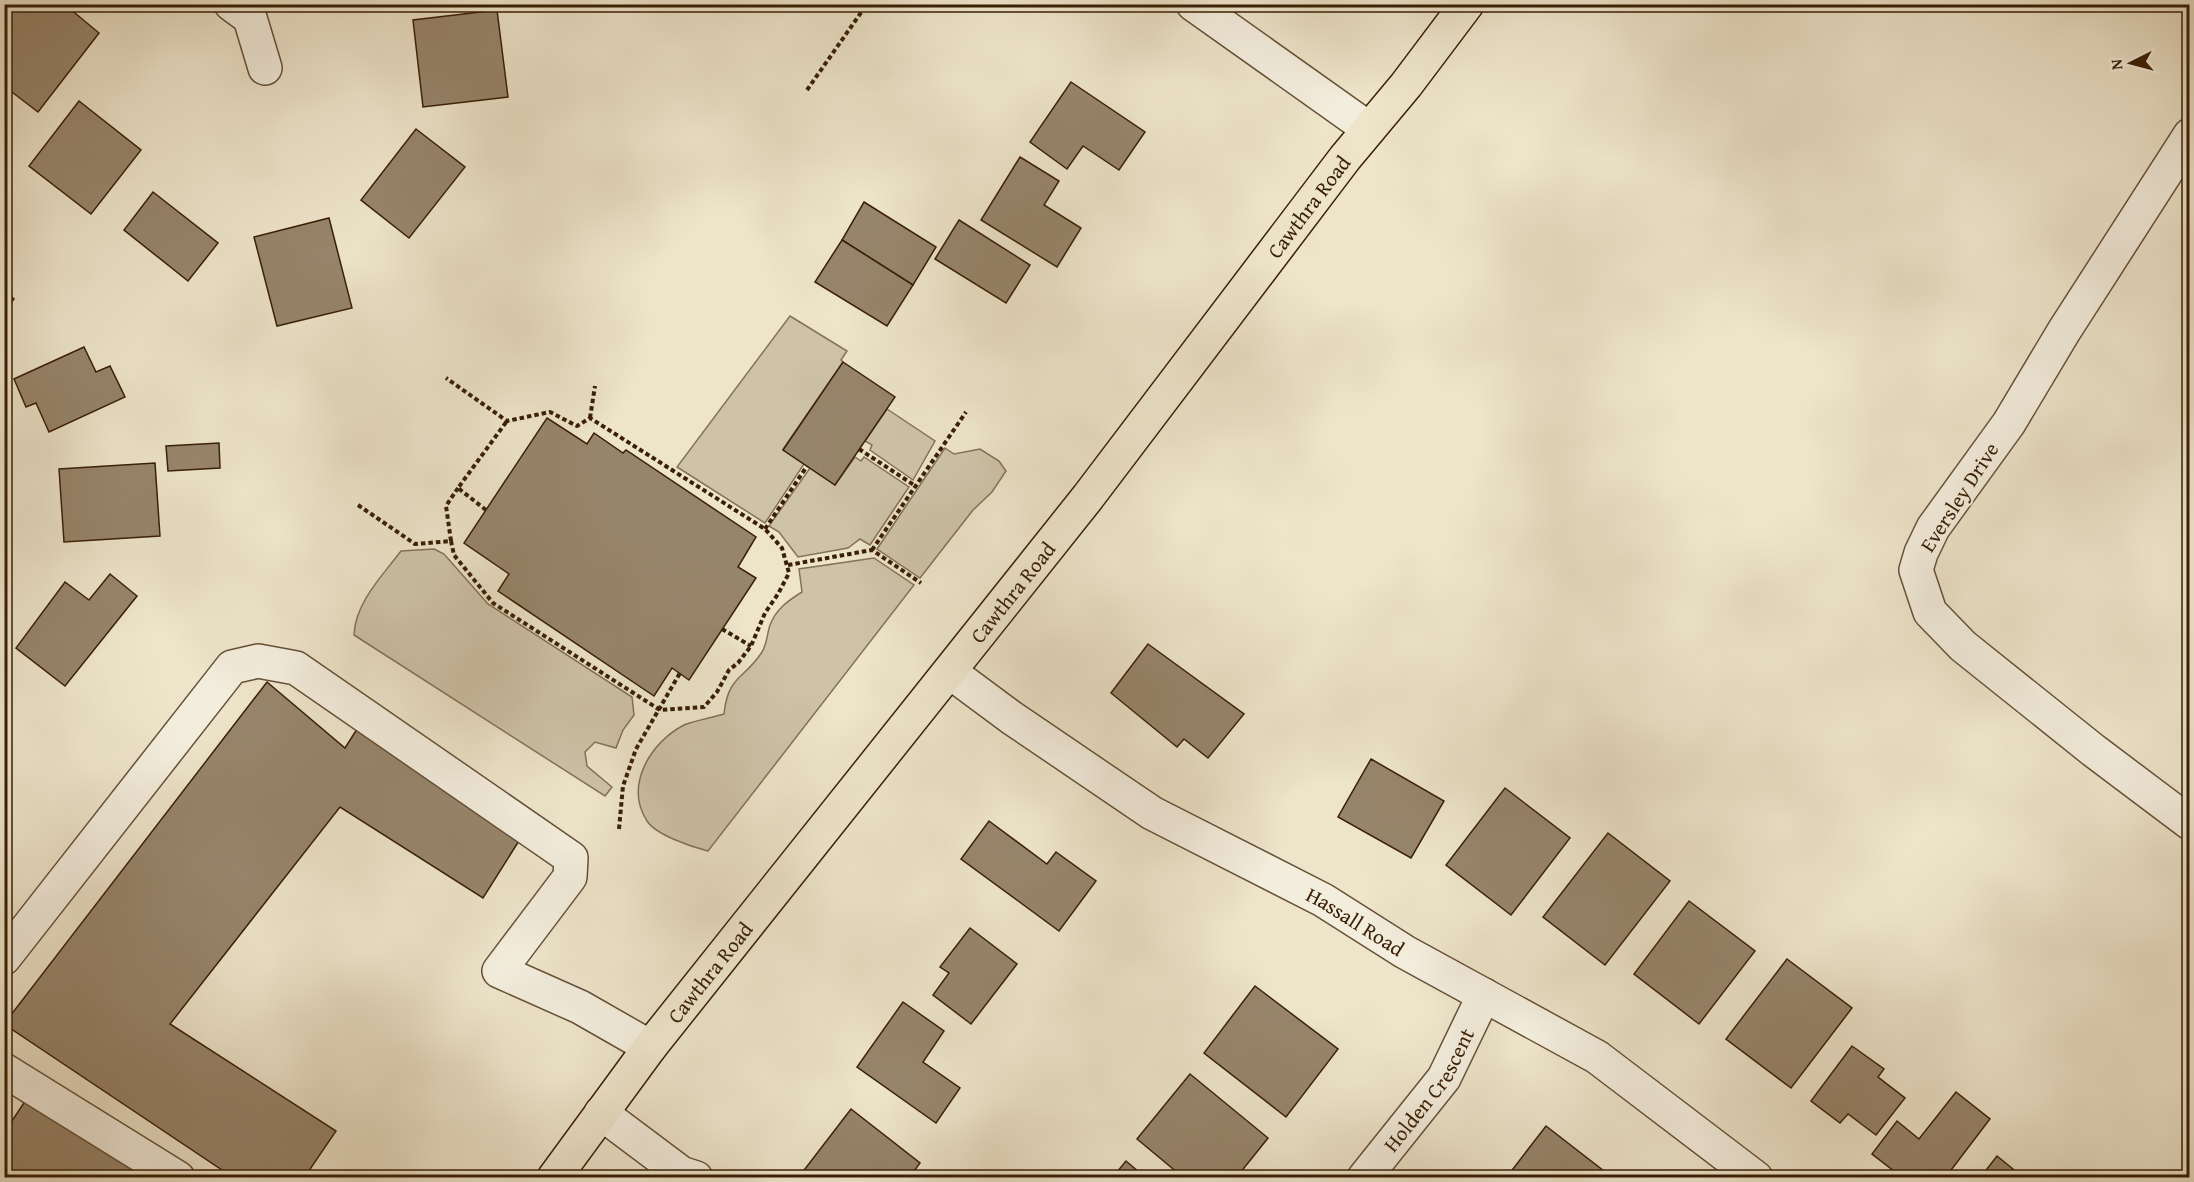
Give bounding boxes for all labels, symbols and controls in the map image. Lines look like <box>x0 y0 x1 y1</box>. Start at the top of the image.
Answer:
north arrow <box>2101 33 2161 93</box>
text: N <box>2104 58 2129 71</box>
street label: Cawthra Road <box>1259 148 1358 265</box>
street label: Eversley Drive <box>1912 436 2006 558</box>
street label: Cawthra Road <box>962 534 1063 649</box>
street label: Hassall Road <box>1301 879 1412 964</box>
street label: Cawthra Road <box>659 914 760 1030</box>
street label: Holden Crescent <box>1376 1022 1482 1158</box>

